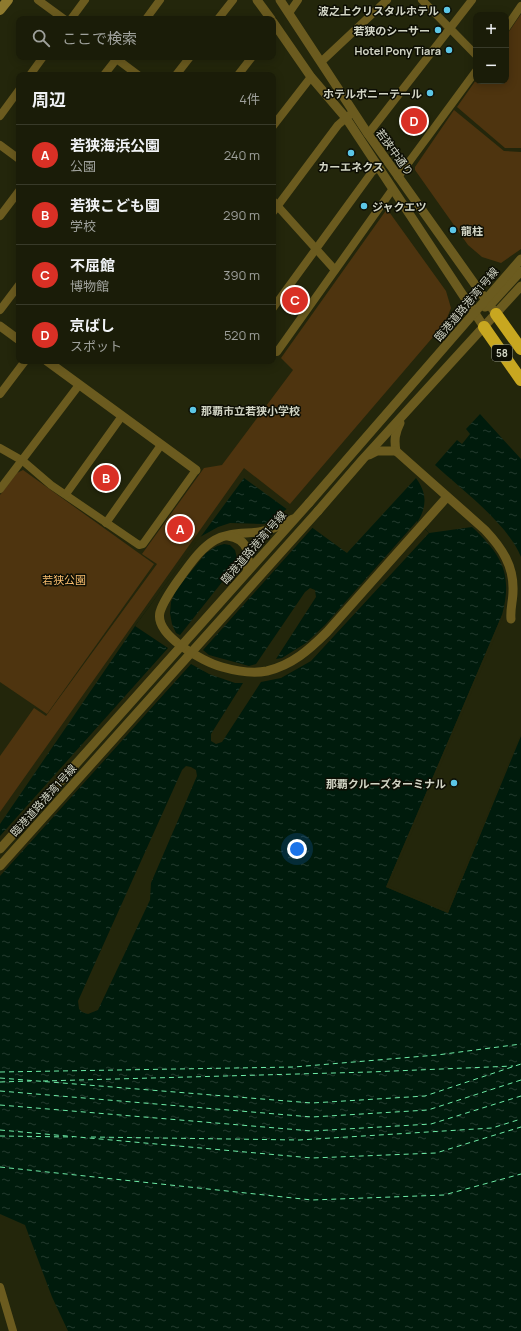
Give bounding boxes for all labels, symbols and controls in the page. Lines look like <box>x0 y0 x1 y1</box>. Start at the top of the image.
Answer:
place label: 波之上クリスタルホテル <box>318 3 439 18</box>
marker: 波之上クリスタルホテル <box>442 5 452 15</box>
map controls <box>473 12 509 84</box>
button: + <box>473 12 509 48</box>
search box <box>16 16 276 60</box>
place label: 若狭のシーサー <box>353 23 430 38</box>
marker: 若狭のシーサー <box>433 25 443 35</box>
icon: search <box>30 27 52 49</box>
text: ここで検索 <box>62 28 137 49</box>
place label: Hotel Pony Tiara <box>354 43 441 58</box>
marker: Hotel Pony Tiara <box>444 45 454 55</box>
button: − <box>473 48 509 84</box>
place label: ホテルポニーテール <box>323 86 422 101</box>
text: 周辺 <box>32 88 66 111</box>
marker: ホテルポニーテール <box>425 88 435 98</box>
text: 4件 <box>239 90 260 108</box>
pin: D <box>401 106 427 136</box>
street label: 若狭中通り <box>373 125 417 179</box>
text: 若狭海浜公園 <box>70 135 160 156</box>
text: A <box>41 146 49 164</box>
text: 240 m <box>224 146 260 164</box>
marker: カーエネクス <box>346 148 356 158</box>
text: 公園 <box>70 157 96 175</box>
place label: カーエネクス <box>318 159 384 174</box>
text: 若狭こども園 <box>70 195 160 216</box>
place label: ジャクエツ <box>372 199 426 214</box>
marker: ジャクエツ <box>359 201 369 211</box>
text: B <box>41 206 49 224</box>
text: 290 m <box>223 206 260 224</box>
text: 学校 <box>70 217 96 235</box>
place label: 龍柱 <box>461 223 483 238</box>
marker: 龍柱 <box>448 225 458 235</box>
text: 不屈館 <box>70 255 115 276</box>
street label: 臨港道路港湾1号線 <box>431 264 501 344</box>
text: C <box>40 266 50 284</box>
text: 390 m <box>223 266 260 284</box>
text: 博物館 <box>70 277 109 295</box>
pin: C <box>282 285 308 315</box>
text: 京ばし <box>70 315 115 336</box>
text: D <box>40 326 50 344</box>
text: 520 m <box>224 326 260 344</box>
text: スポット <box>70 337 122 355</box>
road number: 58 <box>492 345 512 361</box>
place label: 那覇市立若狭小学校 <box>201 403 300 418</box>
marker: 那覇市立若狭小学校 <box>188 405 198 415</box>
pin: B <box>93 463 119 493</box>
street label: 臨港道路港湾1号線 <box>217 507 289 587</box>
pin: A <box>167 514 193 544</box>
park label: 若狭公園 <box>42 572 86 587</box>
street label: 臨港道路港湾1号線 <box>7 761 79 839</box>
place label: 那覇クルーズターミナル <box>326 776 446 791</box>
marker: 那覇クルーズターミナル <box>449 778 459 788</box>
your location <box>287 839 307 859</box>

